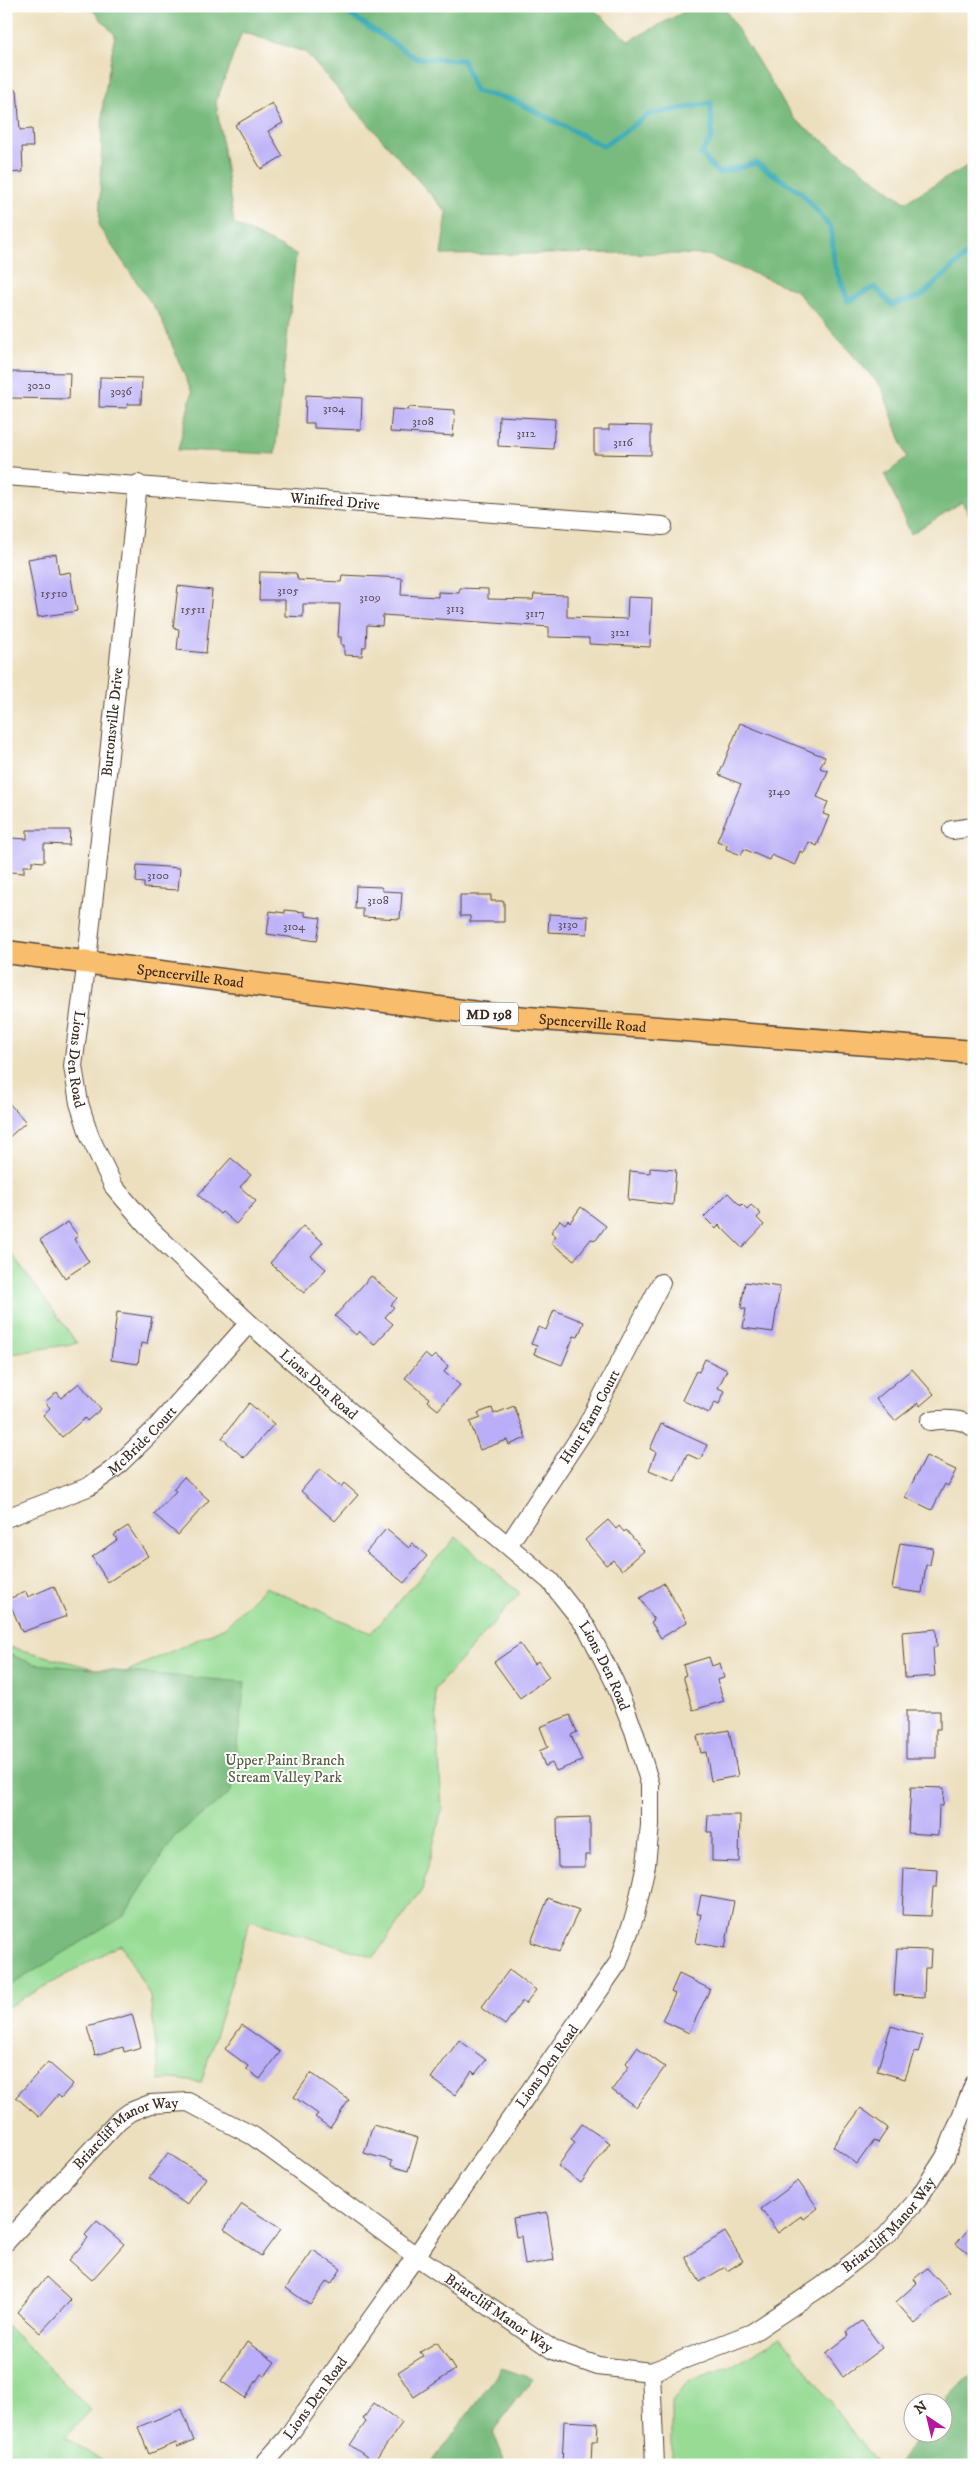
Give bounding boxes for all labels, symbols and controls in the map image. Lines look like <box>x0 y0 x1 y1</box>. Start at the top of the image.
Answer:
house number: 3020 <box>27 378 51 393</box>
house number: 3036 <box>110 384 133 399</box>
house number: 3104 <box>323 401 346 416</box>
house number: 3108 <box>412 414 434 429</box>
house number: 3112 <box>516 426 536 441</box>
house number: 3116 <box>613 435 633 450</box>
street label: Winifred Drive <box>288 489 381 514</box>
house number: 3105 <box>277 583 299 598</box>
house number: 15510 <box>40 586 68 601</box>
house number: 3109 <box>359 590 381 605</box>
house number: 3113 <box>446 601 464 616</box>
house number: 15511 <box>180 602 206 617</box>
house number: 3117 <box>525 606 545 621</box>
house number: 3121 <box>610 625 630 640</box>
street label: Burtonsville Drive <box>97 667 128 778</box>
house number: 3140 <box>768 784 790 799</box>
house number: 3100 <box>147 868 169 883</box>
house number: 3108 <box>367 893 389 908</box>
house number: 3130 <box>558 917 578 932</box>
house number: 3104 <box>283 919 306 934</box>
street label: Spencerville Road <box>136 960 246 993</box>
road number: MD 198 <box>460 1002 518 1026</box>
street label: Lions Den Road <box>63 1010 89 1111</box>
street label: Spencerville Road <box>538 1010 648 1037</box>
street label: Lions Den Road <box>276 1345 362 1424</box>
street label: Hunt Farm Court <box>556 1366 624 1468</box>
street label: McBride Court <box>104 1402 181 1480</box>
street label: Lions Den Road <box>575 1617 634 1714</box>
park label: Upper Paint Branch Stream Valley Park <box>225 1751 345 1787</box>
street label: Lions Den Road <box>512 2020 583 2112</box>
street label: Briarcliff Manor Way <box>69 2093 180 2174</box>
street label: Briarcliff Manor Way <box>838 2173 940 2277</box>
street label: Briarcliff Manor Way <box>441 2270 557 2358</box>
street label: Lions Den Road <box>279 2353 352 2443</box>
north arrow <box>902 2394 952 2444</box>
text: N <box>911 2397 931 2419</box>

